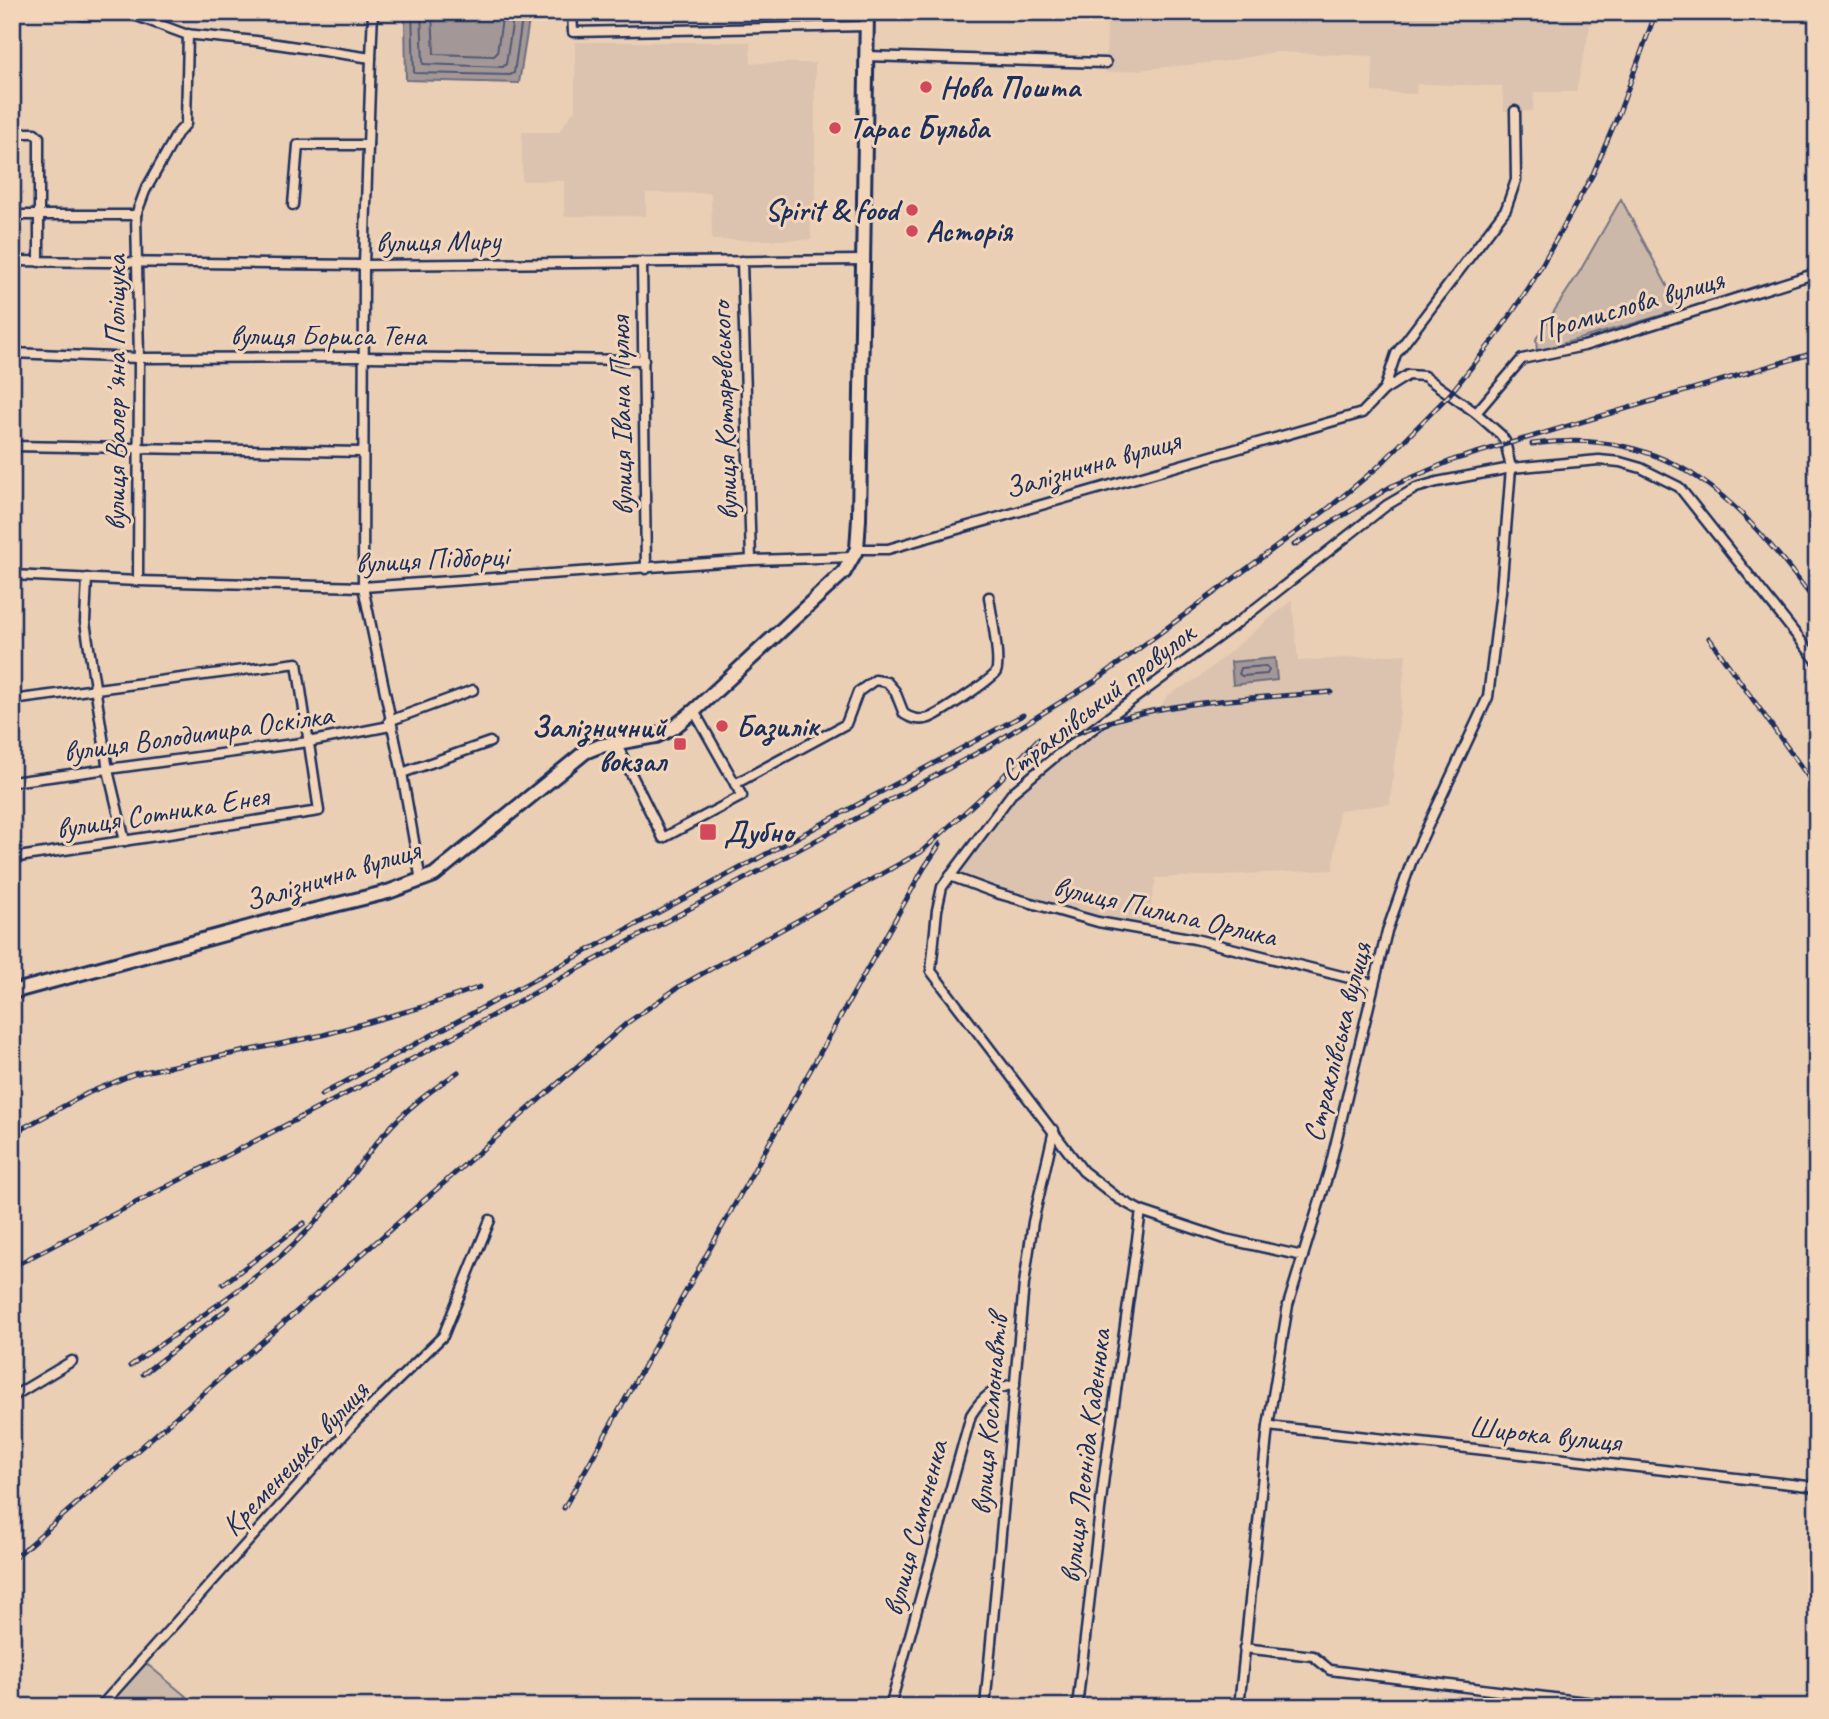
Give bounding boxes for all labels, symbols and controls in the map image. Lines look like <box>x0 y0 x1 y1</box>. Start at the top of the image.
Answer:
place label: Нова Пошта <box>940 68 1083 106</box>
marker: Нова Пошта <box>918 79 934 95</box>
place label: Тарас Бульба <box>849 109 992 147</box>
marker: Тарас Бульба <box>827 120 843 136</box>
place label: Spirit & food <box>765 191 903 229</box>
marker: Spirit & food <box>904 202 920 218</box>
place label: Асторія <box>926 212 1014 250</box>
street label: вулиця Миру <box>375 221 502 261</box>
marker: Асторія <box>904 223 920 239</box>
street label: вулиця Валерʼяна Поліщука <box>96 253 134 531</box>
street label: Промислова вулиця <box>1530 260 1729 350</box>
street label: вулиця Котляревського <box>701 298 747 521</box>
street label: вулиця Івана Пулюя <box>600 313 642 516</box>
street label: вулиця Бориса Тена <box>230 316 428 354</box>
street label: Залізнична вулиця <box>1000 420 1187 507</box>
street label: вулиця Підборці <box>355 536 513 582</box>
street label: Страклівський провулок <box>992 613 1204 790</box>
street label: вулиця Володимира Оскілка <box>61 695 337 771</box>
place label: Базилік <box>736 707 821 746</box>
place label: Залізничний вокзал <box>532 708 669 780</box>
marker: Базилік <box>714 718 730 734</box>
marker: Залізничний вокзал <box>672 736 688 752</box>
street label: вулиця Сотника Енея <box>53 776 273 848</box>
place label: Дубно <box>724 813 797 851</box>
marker: Дубно <box>698 822 718 842</box>
street label: Залізнична вулиця <box>240 830 426 920</box>
street label: вулиця Пилипа Орлика <box>1050 867 1282 956</box>
street label: Страклівська вулиця <box>1294 937 1380 1146</box>
street label: вулиця Космонавтів <box>961 1307 1017 1516</box>
street label: вулиця Леоніда Каденюка <box>1051 1325 1120 1585</box>
street label: Кременецька вулиця <box>213 1371 378 1544</box>
street label: Широка вулиця <box>1467 1407 1626 1461</box>
street label: вулиця Симоненка <box>873 1434 957 1620</box>

